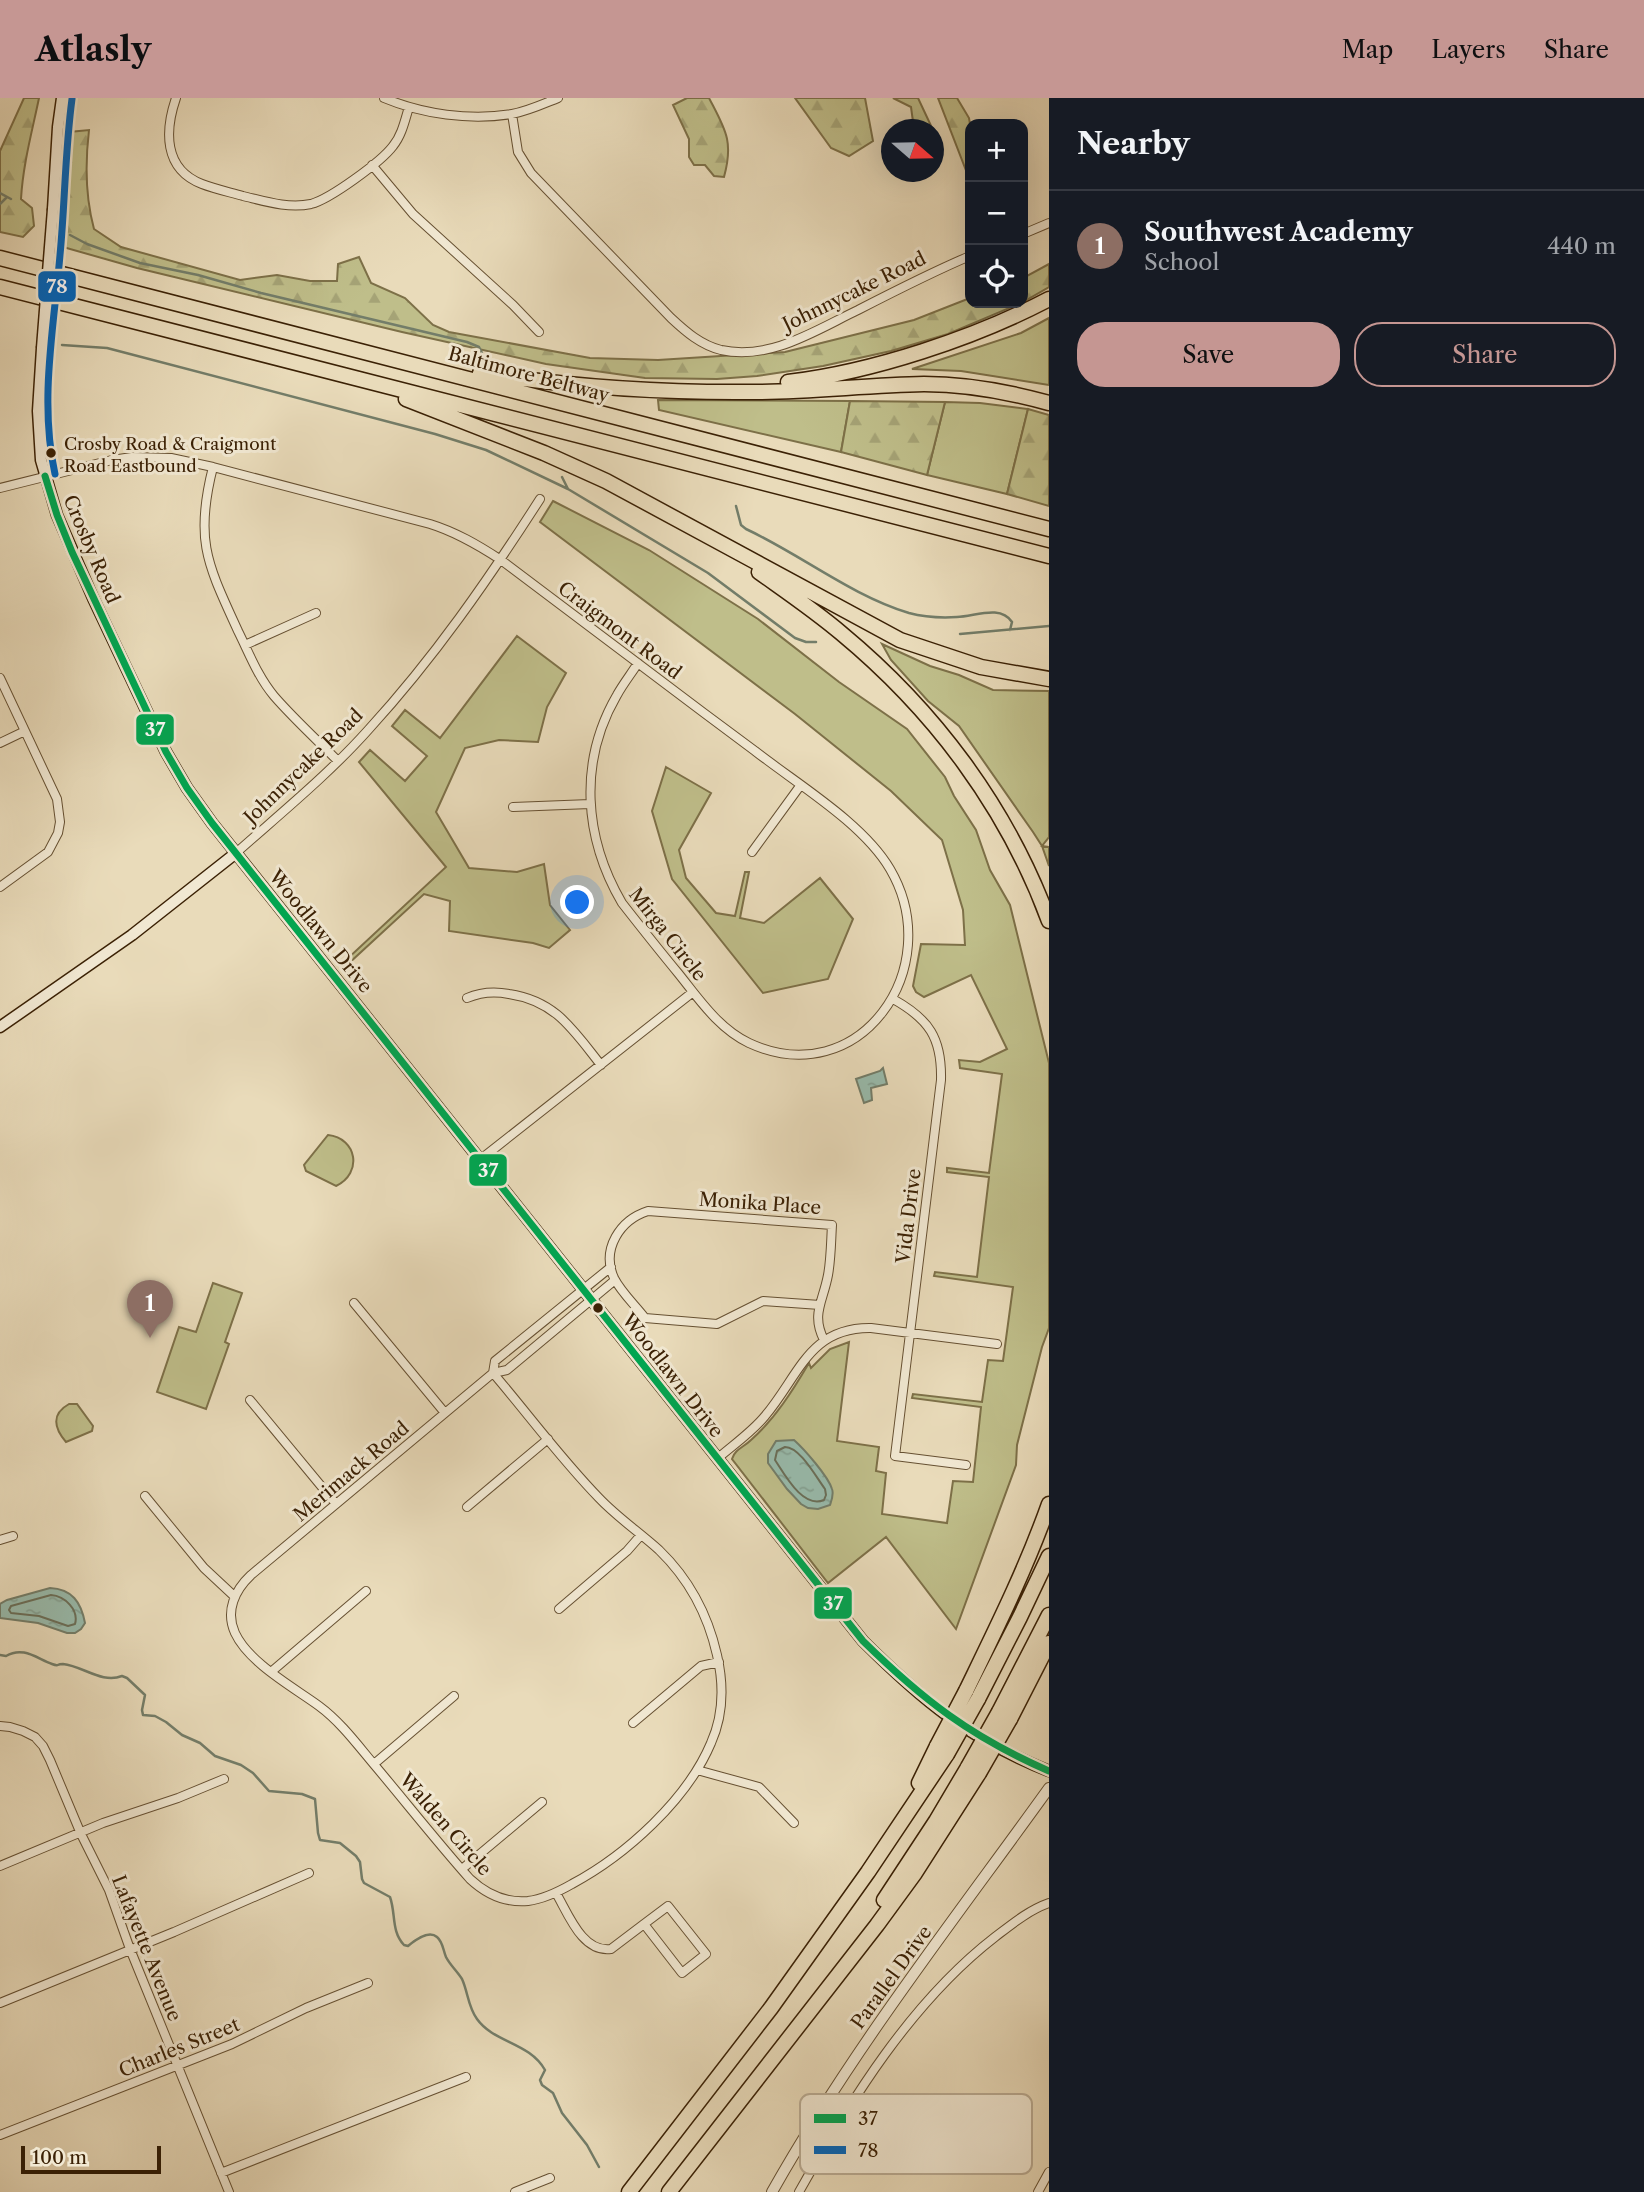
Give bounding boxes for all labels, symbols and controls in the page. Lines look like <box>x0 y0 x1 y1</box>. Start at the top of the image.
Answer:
text: Atlasly <box>35 29 151 70</box>
text: Map <box>1342 35 1393 64</box>
text: Layers <box>1431 35 1506 64</box>
text: Share <box>1544 35 1609 64</box>
north arrow <box>881 119 944 182</box>
map controls <box>965 119 1028 308</box>
button: + <box>965 119 1028 182</box>
text: Nearby <box>1077 125 1190 162</box>
button: − <box>965 182 1028 245</box>
text: Southwest Academy <box>1144 216 1413 248</box>
text: 1 <box>1095 232 1105 260</box>
text: 440 m <box>1547 232 1616 260</box>
button: locate <box>965 245 1028 308</box>
street label: Johnnycake Road <box>776 247 930 337</box>
text: School <box>1144 248 1219 276</box>
line badge: 78 <box>37 270 77 303</box>
text: 78 <box>46 275 68 298</box>
button: Save <box>1077 322 1340 387</box>
button: Share <box>1354 322 1616 387</box>
street label: Baltimore Beltway <box>446 342 612 407</box>
place label: Crosby Road & Craigmont Road Eastbound <box>64 434 276 476</box>
marker: Crosby Road & Craigmont Road Eastbound <box>44 446 58 460</box>
street label: Crosby Road <box>58 492 125 607</box>
street label: Craigmont Road <box>554 577 686 684</box>
street label: Johnnycake Road <box>237 704 368 831</box>
line badge: 37 <box>135 713 175 746</box>
text: 37 <box>145 718 165 741</box>
street label: Woodlawn Drive <box>263 865 377 997</box>
street label: Mirga Circle <box>624 883 711 986</box>
your location <box>560 885 594 919</box>
line badge: 37 <box>468 1153 508 1187</box>
text: 37 <box>478 1159 498 1182</box>
street label: Vida Drive <box>891 1167 926 1266</box>
street label: Monika Place <box>698 1188 822 1219</box>
pin: 1 <box>127 1280 173 1338</box>
unlabelled marker <box>591 1301 605 1315</box>
street label: Woodlawn Drive <box>616 1308 728 1442</box>
street label: Merimack Road <box>289 1416 414 1526</box>
line badge: 37 <box>813 1586 853 1620</box>
text: 37 <box>823 1592 843 1615</box>
street label: Walden Circle <box>394 1768 496 1880</box>
street label: Lafayette Avenue <box>107 1872 186 2025</box>
street label: Parallel Drive <box>846 1921 937 2034</box>
street label: Charles Street <box>116 2013 243 2082</box>
legend <box>800 2094 1032 2174</box>
text: 37 <box>858 2107 878 2130</box>
text: 78 <box>858 2139 879 2162</box>
scale bar <box>21 2143 161 2175</box>
text: 100 m <box>32 2146 87 2169</box>

